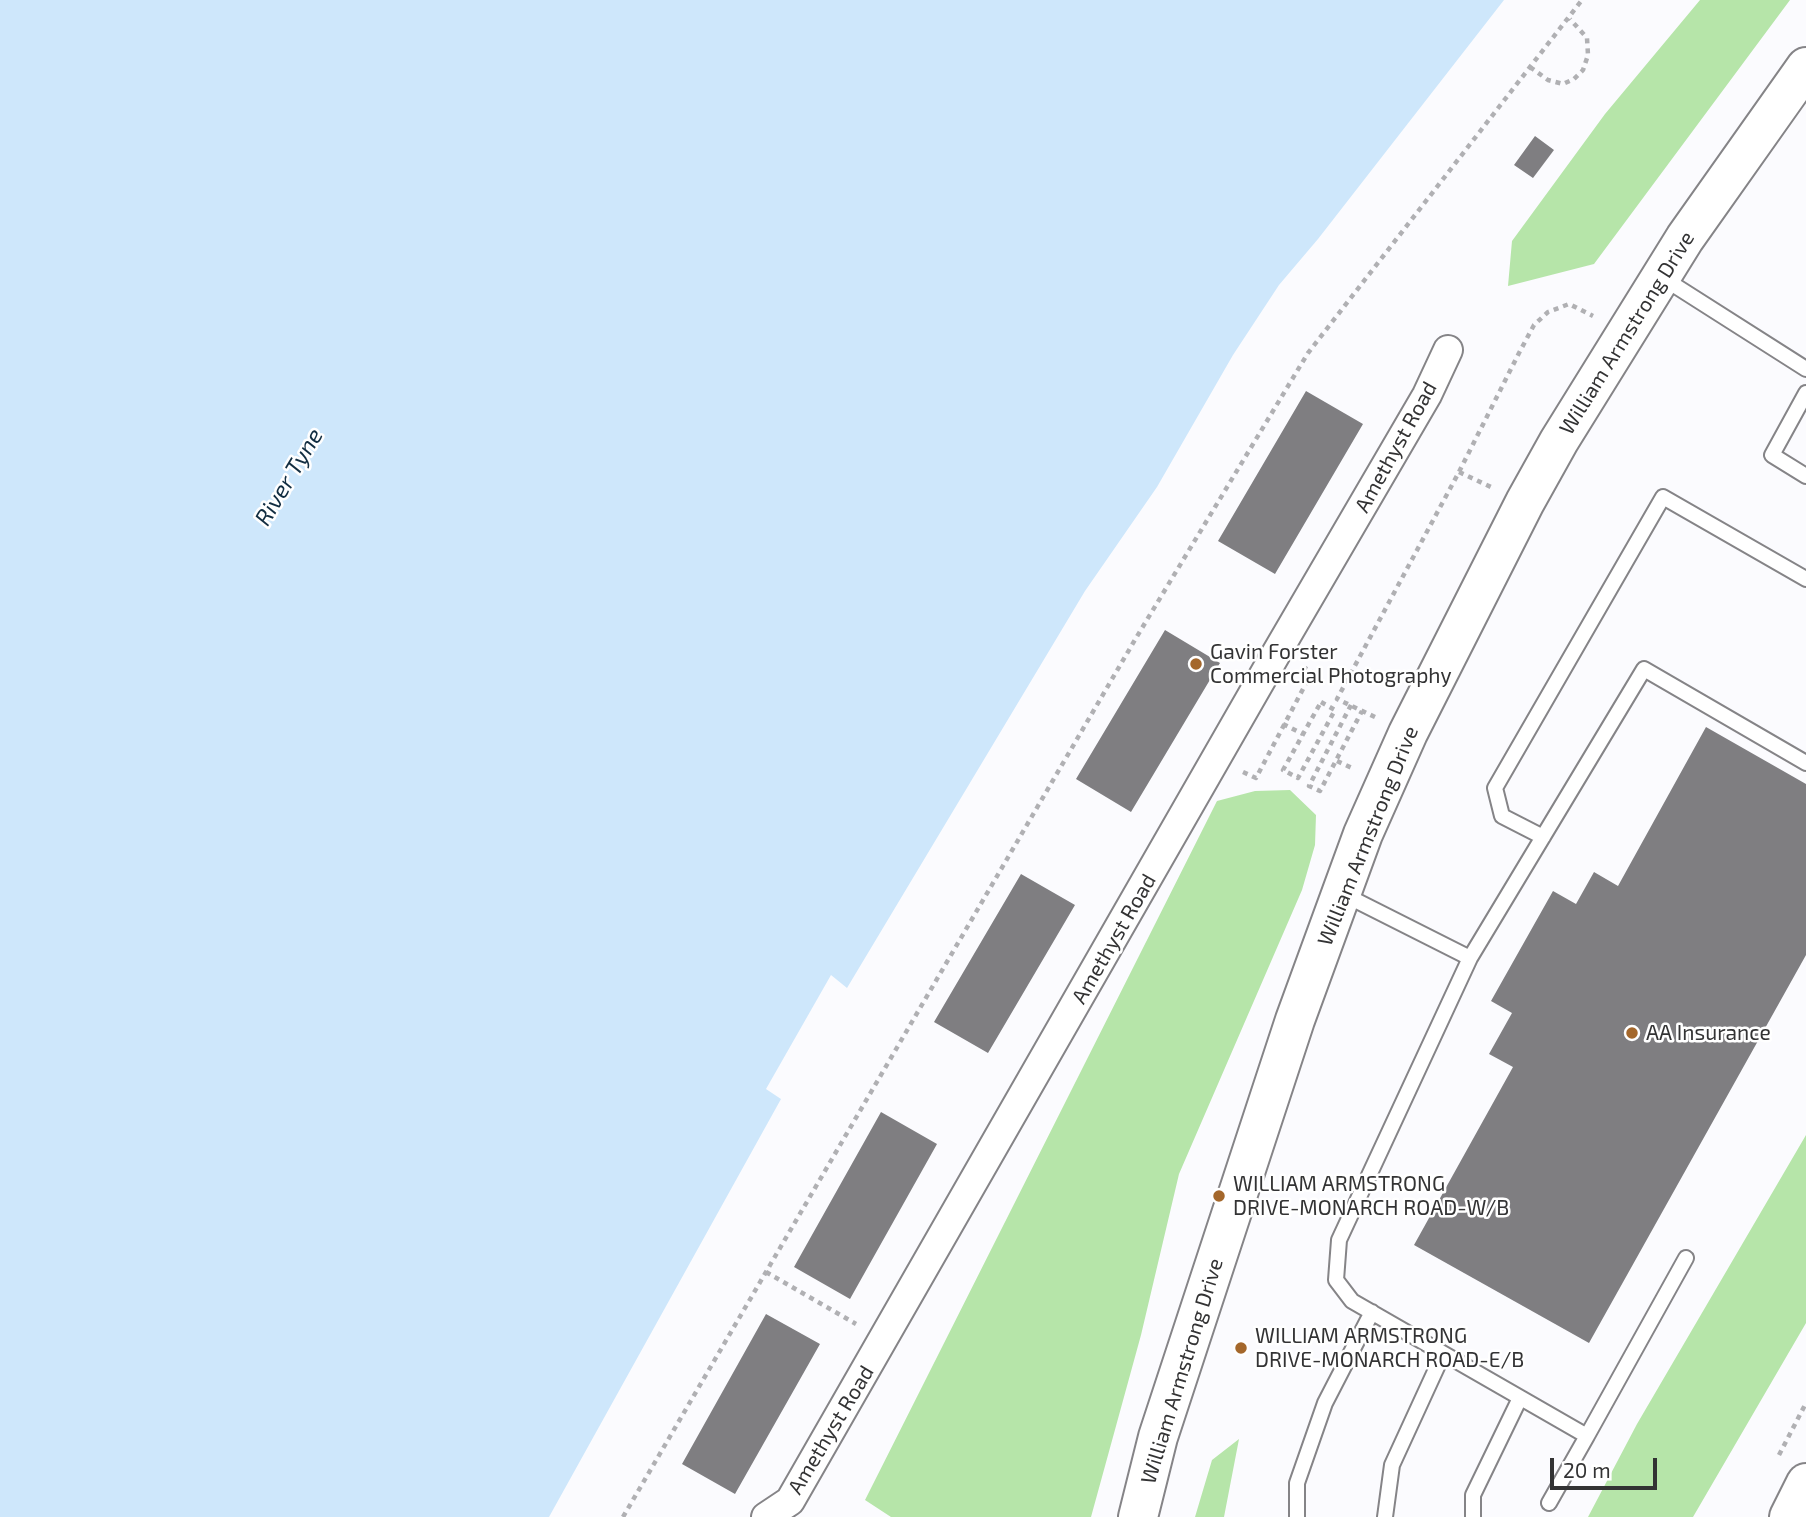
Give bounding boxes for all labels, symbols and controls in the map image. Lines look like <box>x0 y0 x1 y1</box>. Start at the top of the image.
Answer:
street label: William Armstrong Drive <box>1554 227 1700 439</box>
street label: Amethyst Road <box>1350 377 1442 517</box>
water label: River Tyne <box>249 423 329 531</box>
place label: Gavin Forster Commercial Photography <box>1210 639 1452 689</box>
marker: Gavin Forster Commercial Photography <box>1188 656 1204 672</box>
street label: William Armstrong Drive <box>1312 723 1424 949</box>
street label: Amethyst Road <box>1067 870 1161 1008</box>
place label: AA Insurance <box>1646 1020 1771 1046</box>
marker: AA Insurance <box>1624 1025 1640 1041</box>
place label: WILLIAM ARMSTRONG DRIVE-MONARCH ROAD-W/B <box>1233 1171 1509 1221</box>
marker: WILLIAM ARMSTRONG DRIVE-MONARCH ROAD-W/B <box>1211 1188 1227 1204</box>
street label: William Armstrong Drive <box>1136 1255 1228 1487</box>
place label: WILLIAM ARMSTRONG DRIVE-MONARCH ROAD-E/B <box>1255 1323 1524 1373</box>
marker: WILLIAM ARMSTRONG DRIVE-MONARCH ROAD-E/B <box>1233 1340 1249 1356</box>
street label: Amethyst Road <box>783 1361 879 1499</box>
scale bar <box>1554 1444 1661 1488</box>
text: 20 m <box>1563 1457 1611 1482</box>

